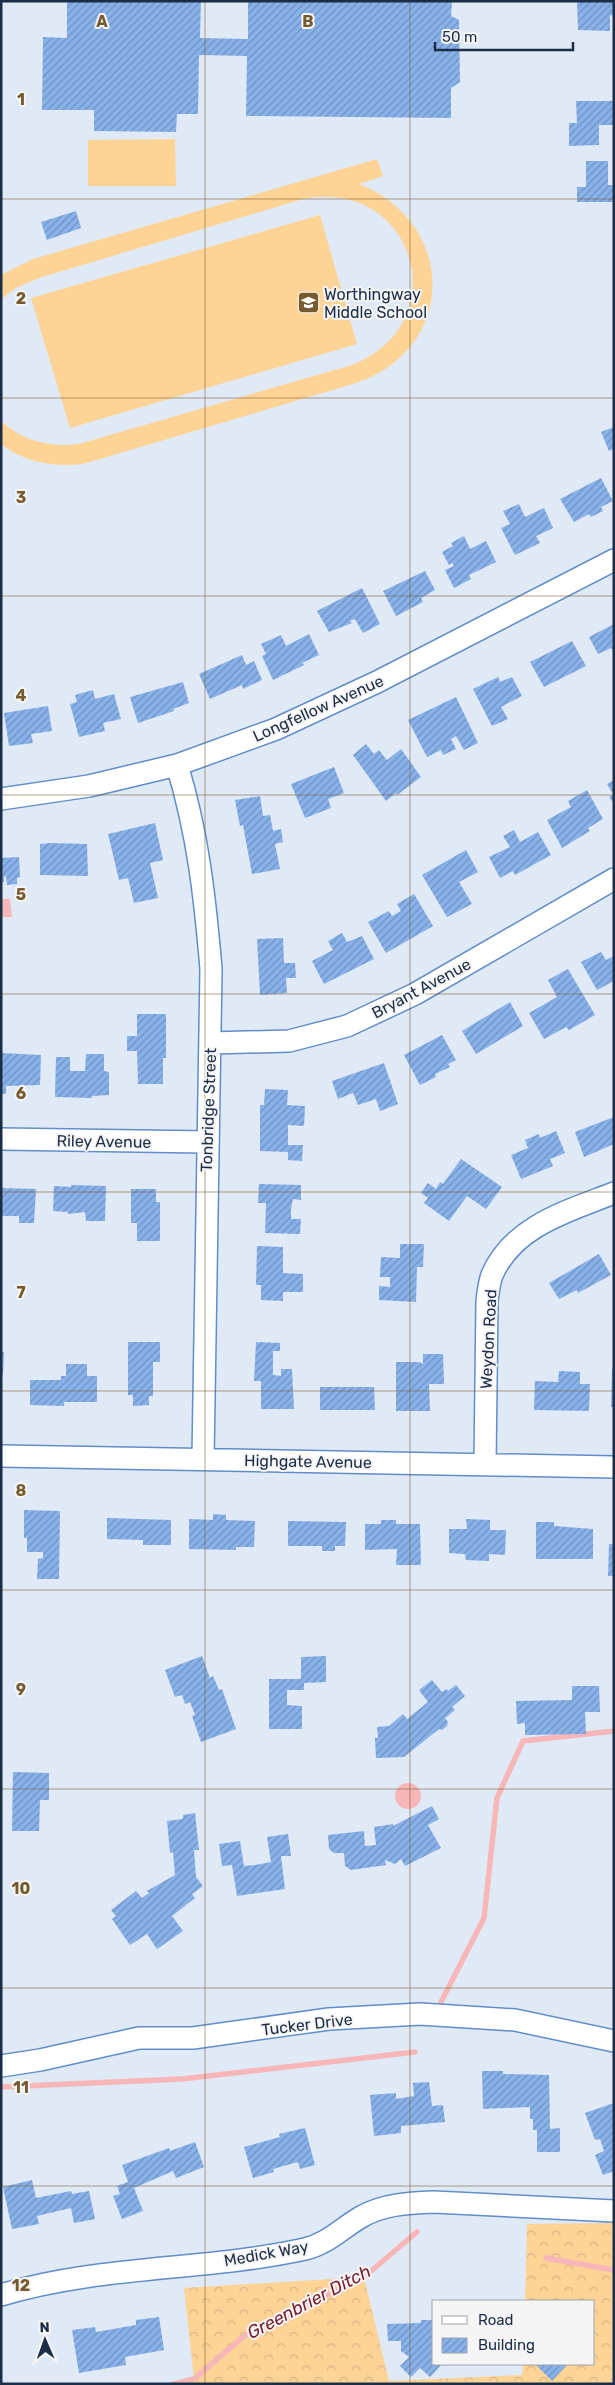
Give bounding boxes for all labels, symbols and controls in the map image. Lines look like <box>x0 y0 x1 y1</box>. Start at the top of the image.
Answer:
text: A <box>96 12 108 31</box>
text: B <box>302 12 314 31</box>
scale bar <box>435 20 572 52</box>
text: 50 m <box>442 28 477 46</box>
text: 1 <box>17 90 25 109</box>
place label: Worthingway Middle School <box>324 285 427 322</box>
text: 2 <box>16 289 26 308</box>
school or university icon: Worthingway Middle School <box>296 291 320 315</box>
text: 3 <box>16 488 26 507</box>
street label: Longfellow Avenue <box>250 671 386 746</box>
text: 4 <box>16 686 27 705</box>
text: 5 <box>16 885 26 904</box>
street label: Bryant Avenue <box>368 954 474 1023</box>
street label: Tonbridge Street <box>197 1048 220 1172</box>
text: 6 <box>16 1084 26 1103</box>
street label: Riley Avenue <box>56 1131 152 1152</box>
text: 7 <box>16 1283 26 1302</box>
street label: Weydon Road <box>476 1289 501 1389</box>
street label: Highgate Avenue <box>244 1451 372 1472</box>
text: 8 <box>16 1481 27 1500</box>
text: 9 <box>16 1680 26 1699</box>
text: 10 <box>12 1879 31 1898</box>
street label: Tucker Drive <box>261 2009 354 2039</box>
text: 11 <box>13 2078 29 2097</box>
street label: Medick Way <box>222 2237 310 2270</box>
water label: Greenbrier Ditch <box>243 2260 375 2344</box>
text: 12 <box>12 2276 30 2295</box>
legend <box>432 2300 595 2365</box>
text: Road <box>478 2311 514 2329</box>
north arrow <box>20 2315 70 2365</box>
text: N <box>39 2319 50 2336</box>
text: Building <box>478 2336 535 2354</box>

